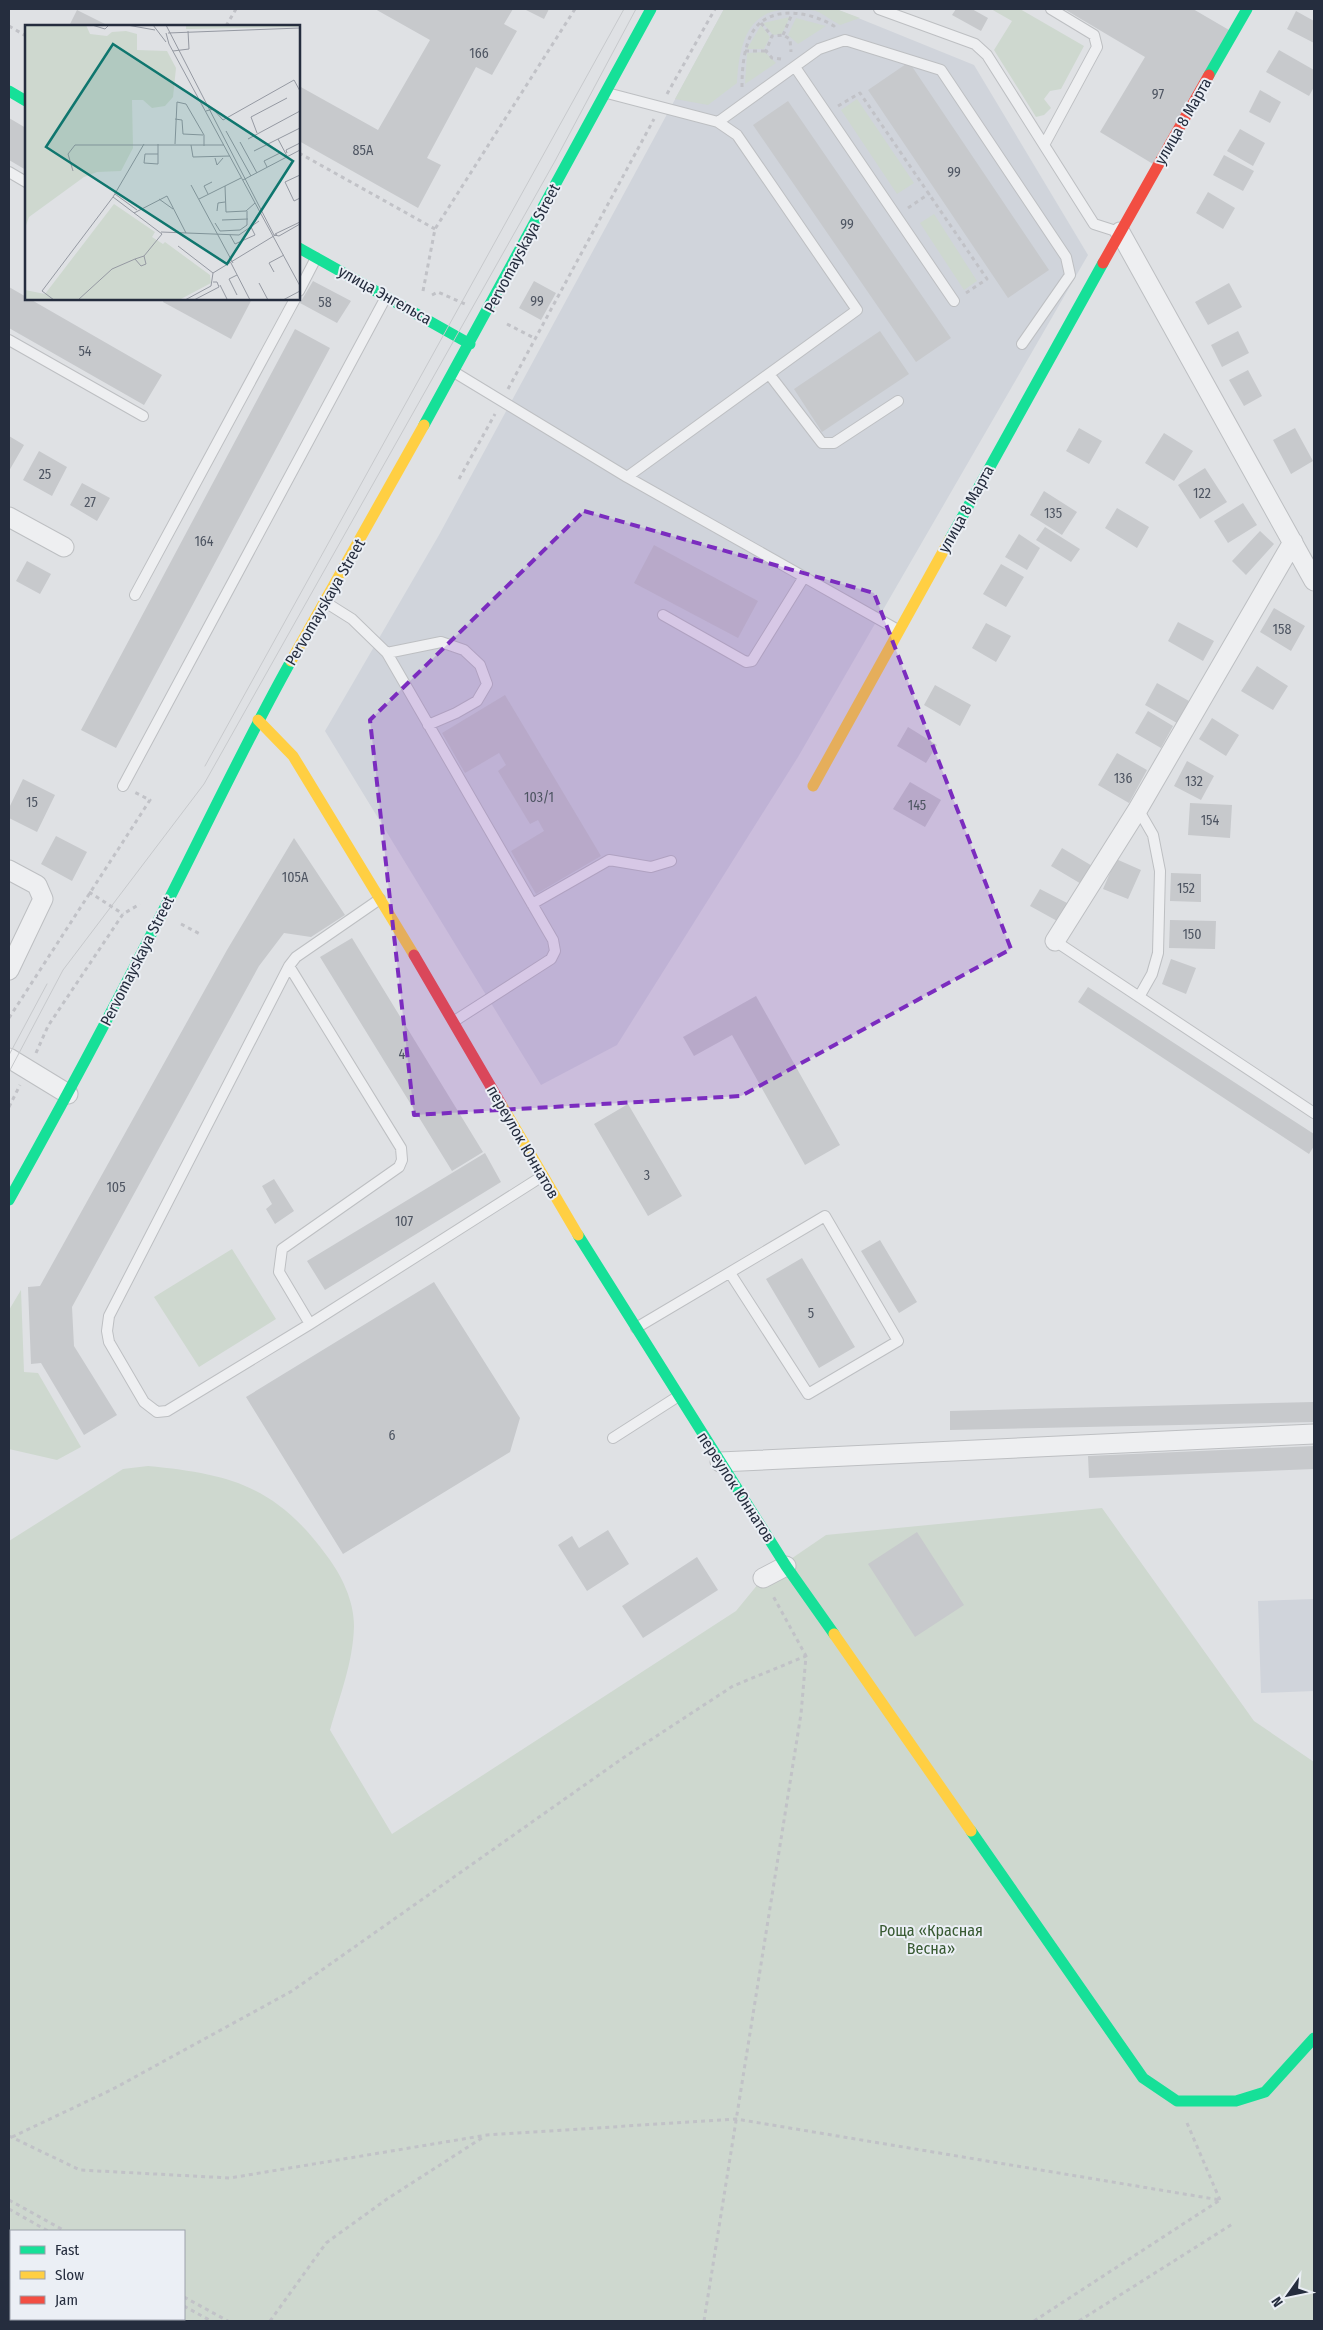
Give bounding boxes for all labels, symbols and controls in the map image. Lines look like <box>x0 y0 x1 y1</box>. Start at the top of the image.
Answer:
inset map <box>25 25 300 300</box>
house number: 166 <box>469 45 489 62</box>
street label: улица 8 Марта <box>1151 74 1215 168</box>
house number: 97 <box>1152 86 1164 103</box>
house number: 85А <box>353 142 374 159</box>
house number: 99 <box>947 164 961 181</box>
street label: Pervomayskaya Street <box>480 180 564 316</box>
house number: 99 <box>840 216 854 233</box>
street label: улица Энгельса <box>335 262 435 329</box>
house number: 99 <box>530 293 544 310</box>
house number: 58 <box>318 294 332 311</box>
house number: 54 <box>78 343 92 360</box>
street label: улица 8 Марта <box>934 462 998 556</box>
house number: 25 <box>39 466 51 483</box>
house number: 122 <box>1193 485 1211 502</box>
house number: 27 <box>84 494 96 511</box>
house number: 135 <box>1044 505 1062 522</box>
house number: 164 <box>194 533 214 550</box>
street label: Pervomayskaya Street <box>281 535 369 669</box>
house number: 158 <box>1273 621 1291 638</box>
house number: 136 <box>1114 770 1132 787</box>
house number: 132 <box>1185 773 1203 790</box>
house number: 103/1 <box>524 789 554 806</box>
house number: 15 <box>26 794 38 811</box>
house number: 145 <box>908 797 926 814</box>
house number: 154 <box>1201 812 1220 829</box>
house number: 105А <box>282 869 309 886</box>
house number: 152 <box>1177 880 1195 897</box>
street label: Pervomayskaya Street <box>96 892 178 1029</box>
house number: 150 <box>1182 926 1202 943</box>
house number: 4 <box>399 1046 406 1063</box>
street label: переулок Юннатов <box>483 1082 563 1202</box>
house number: 3 <box>644 1167 650 1184</box>
house number: 105 <box>106 1179 126 1196</box>
house number: 107 <box>395 1213 413 1230</box>
house number: 5 <box>808 1305 814 1322</box>
house number: 6 <box>389 1427 396 1444</box>
street label: переулок Юннатов <box>693 1428 779 1546</box>
park label: Роща «Красная Весна» <box>879 1921 983 1958</box>
legend <box>10 2230 185 2320</box>
text: Fast <box>55 2241 79 2259</box>
text: Slow <box>55 2266 84 2284</box>
north arrow <box>1263 2270 1313 2320</box>
text: Jam <box>55 2291 78 2309</box>
text: N <box>1268 2294 1287 2310</box>

